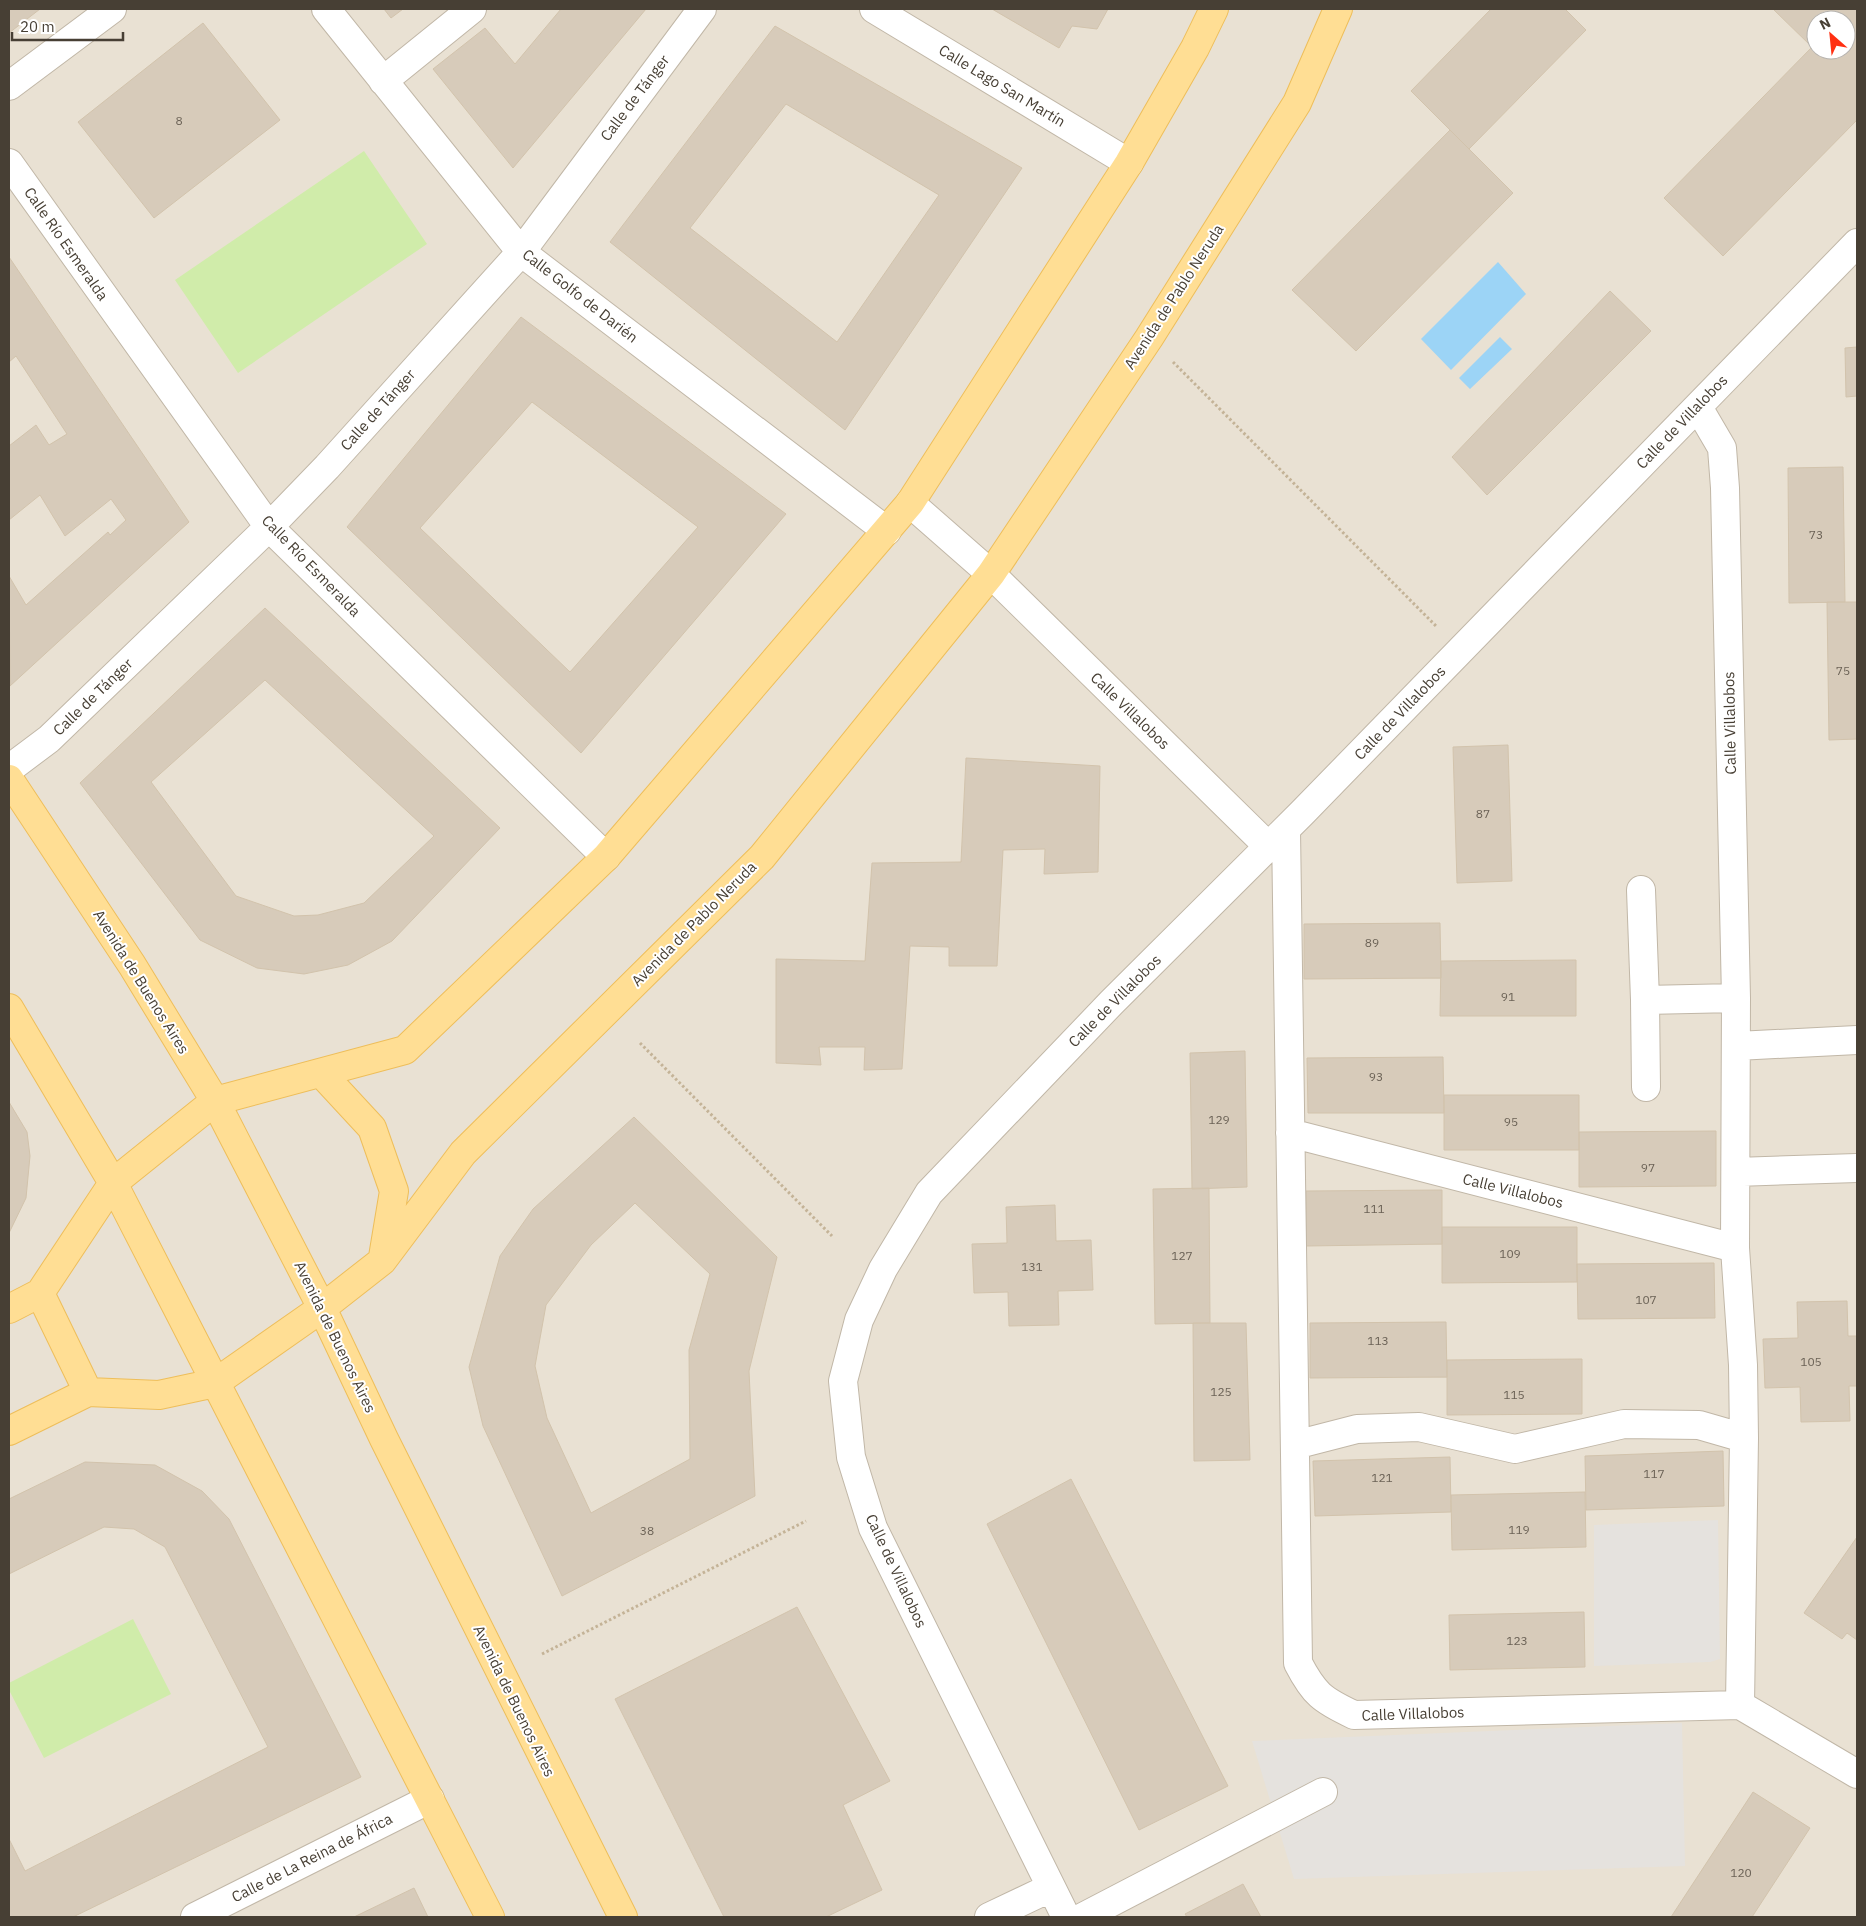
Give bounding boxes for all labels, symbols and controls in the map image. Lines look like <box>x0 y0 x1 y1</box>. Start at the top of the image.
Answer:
scale bar <box>12 10 124 42</box>
north arrow <box>1806 10 1856 60</box>
text: N <box>1816 13 1834 34</box>
text: 20 m <box>20 17 55 36</box>
street label: Calle Lago San Martín <box>935 40 1069 131</box>
street label: Calle de Tánger <box>596 50 674 145</box>
house number: 8 <box>175 113 183 128</box>
street label: Calle Río Esmeralda <box>20 183 113 304</box>
street label: Avenida de Pablo Neruda <box>1120 221 1228 373</box>
street label: Calle Golfo de Darién <box>519 245 642 347</box>
street label: Calle de Tánger <box>336 365 420 454</box>
street label: Calle de Villalobos <box>1632 371 1731 473</box>
street label: Calle Río Esmeralda <box>258 511 365 620</box>
house number: 73 <box>1809 527 1823 542</box>
street label: Calle de Tánger <box>49 654 137 739</box>
street label: Calle de Villalobos <box>1350 662 1449 764</box>
house number: 75 <box>1836 663 1850 678</box>
street label: Calle Villalobos <box>1087 668 1174 753</box>
street label: Calle Villalobos <box>1719 671 1740 775</box>
house number: 87 <box>1476 806 1490 821</box>
street label: Avenida de Pablo Neruda <box>627 857 760 990</box>
street label: Avenida de Buenos Aires <box>89 906 194 1057</box>
house number: 89 <box>1365 935 1379 950</box>
street label: Calle de Villalobos <box>1064 950 1165 1051</box>
house number: 91 <box>1501 989 1515 1004</box>
house number: 93 <box>1369 1069 1383 1084</box>
house number: 129 <box>1208 1112 1230 1127</box>
house number: 95 <box>1504 1114 1518 1129</box>
house number: 97 <box>1641 1160 1655 1175</box>
street label: Calle Villalobos <box>1461 1169 1565 1212</box>
house number: 111 <box>1363 1201 1385 1216</box>
house number: 109 <box>1499 1246 1521 1261</box>
house number: 127 <box>1171 1248 1193 1263</box>
street label: Avenida de Buenos Aires <box>290 1258 380 1416</box>
house number: 131 <box>1021 1259 1043 1274</box>
house number: 107 <box>1635 1292 1657 1307</box>
house number: 113 <box>1367 1333 1389 1348</box>
house number: 105 <box>1800 1354 1822 1369</box>
house number: 125 <box>1210 1384 1232 1399</box>
house number: 115 <box>1503 1387 1525 1402</box>
house number: 117 <box>1643 1466 1665 1481</box>
house number: 121 <box>1371 1470 1393 1485</box>
street label: Calle de Villalobos <box>862 1511 931 1631</box>
house number: 119 <box>1508 1522 1530 1537</box>
house number: 38 <box>640 1523 654 1538</box>
street label: Avenida de Buenos Aires <box>469 1622 559 1780</box>
house number: 123 <box>1506 1633 1528 1648</box>
street label: Calle Villalobos <box>1361 1702 1465 1725</box>
street label: Calle de La Reina de África <box>228 1809 395 1906</box>
house number: 120 <box>1730 1865 1752 1880</box>

